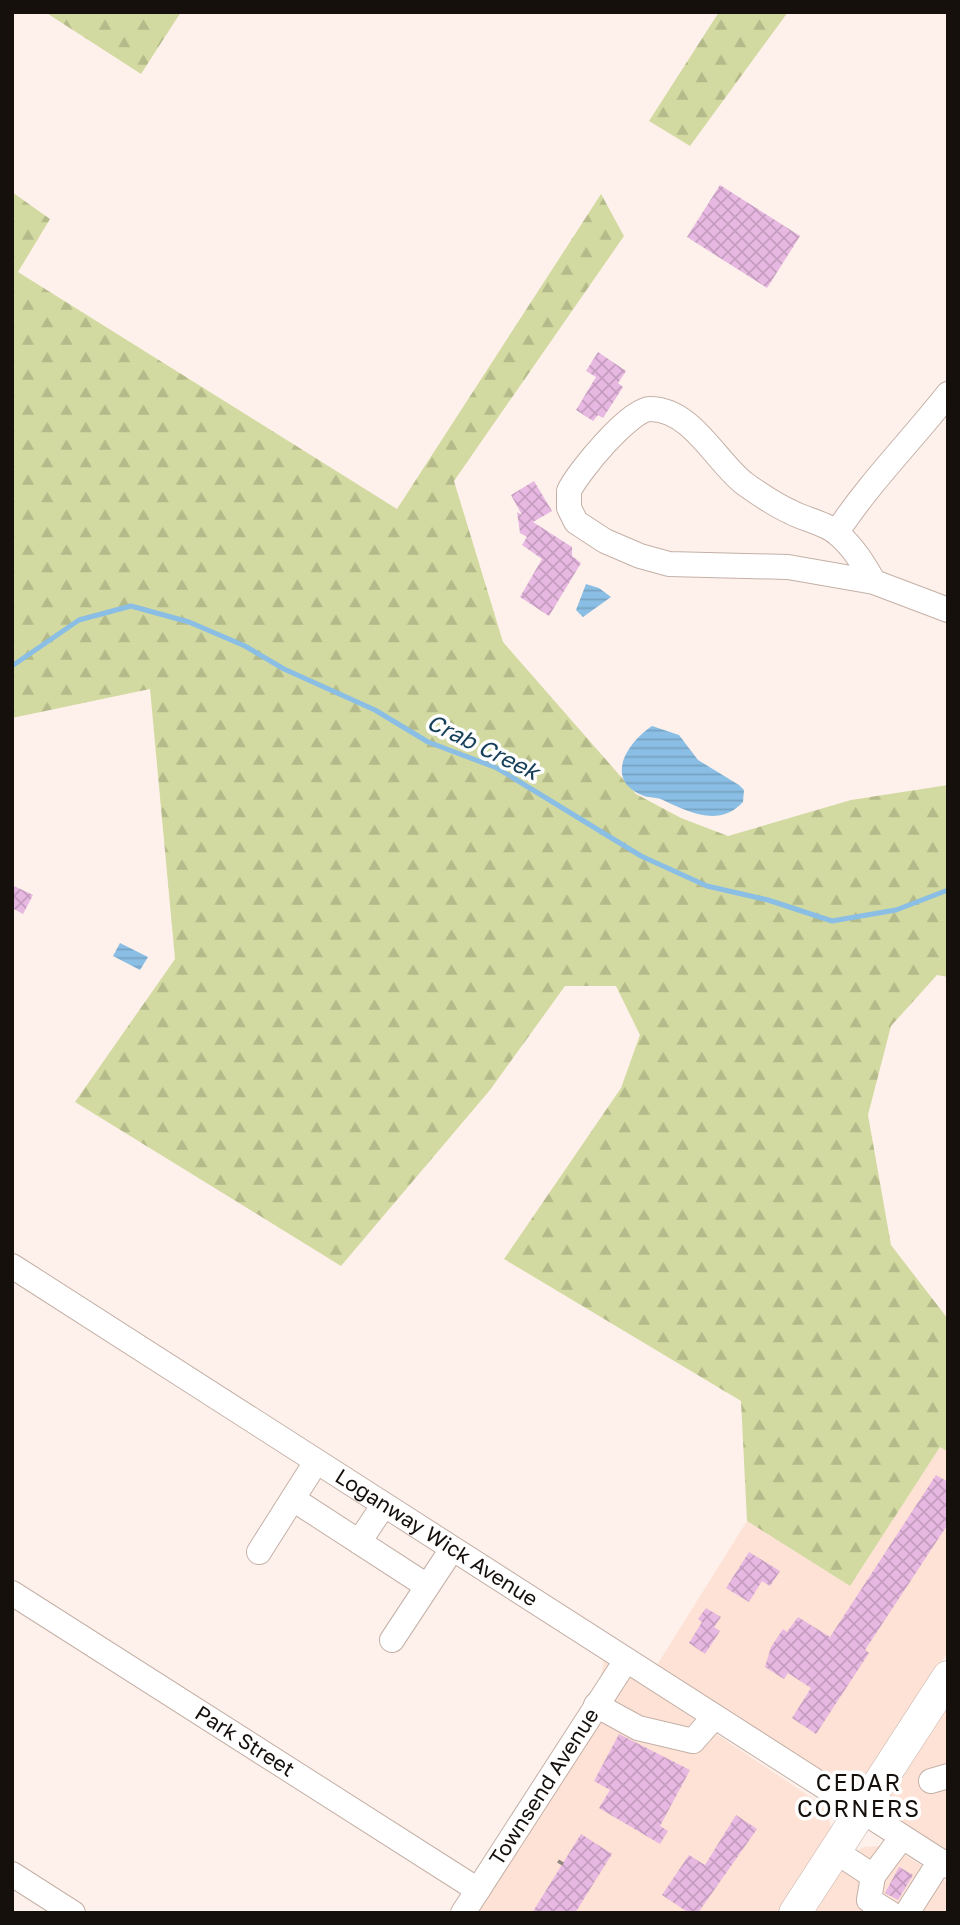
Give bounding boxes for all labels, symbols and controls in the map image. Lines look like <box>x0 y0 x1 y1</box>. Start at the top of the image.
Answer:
water label: Crab Creek <box>423 707 546 786</box>
street label: Loganway Wick Avenue <box>331 1463 543 1612</box>
street label: Park Street <box>191 1699 300 1782</box>
street label: Townsend Avenue <box>483 1703 604 1870</box>
district label: CEDAR CORNERS <box>797 1768 921 1822</box>

